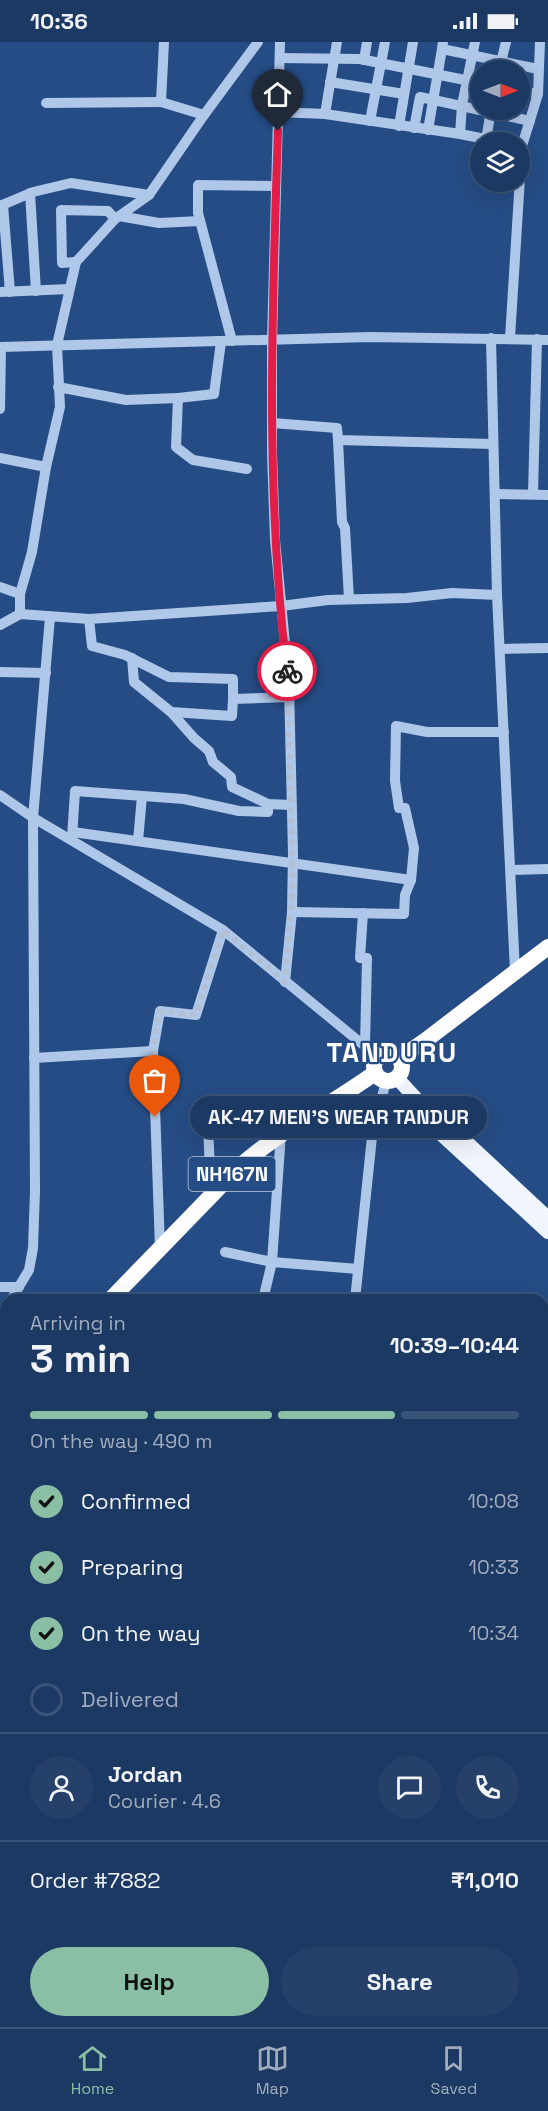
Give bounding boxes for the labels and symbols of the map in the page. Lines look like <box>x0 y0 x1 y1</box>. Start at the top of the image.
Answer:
north arrow <box>470 60 530 120</box>
pin <box>252 69 303 131</box>
courier <box>257 641 317 701</box>
district label: TANDURU <box>326 1035 458 1070</box>
pin <box>129 1055 180 1117</box>
callout: AK-47 MEN'S WEAR TANDUR <box>191 1096 488 1138</box>
road number: NH167N <box>188 1157 276 1191</box>

